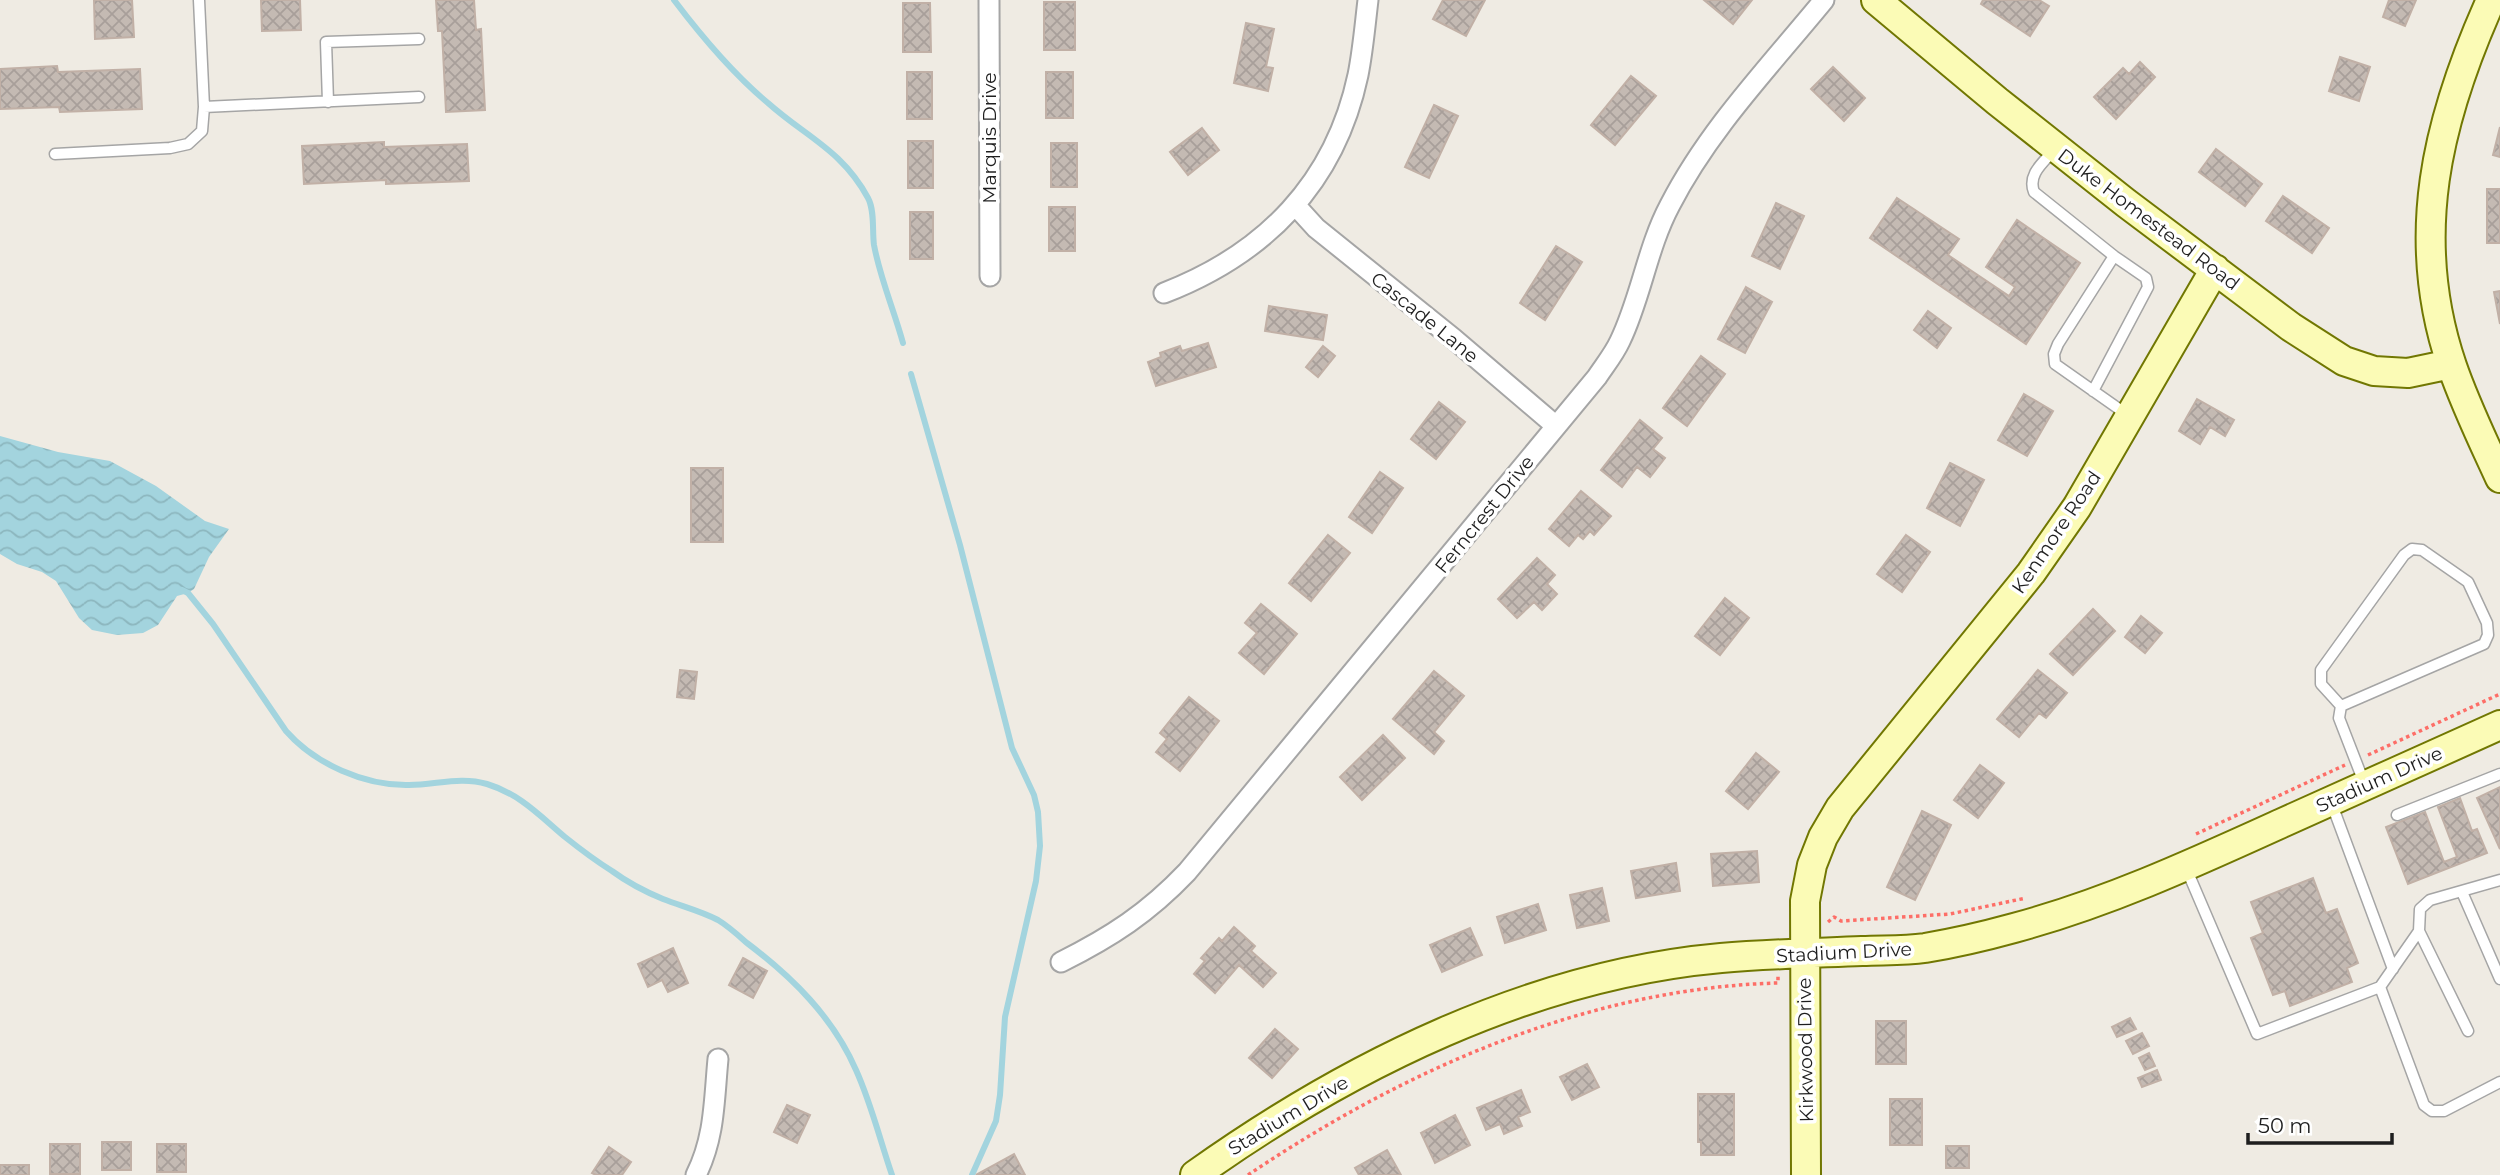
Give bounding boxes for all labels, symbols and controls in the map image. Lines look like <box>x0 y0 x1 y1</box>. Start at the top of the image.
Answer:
street label: Marquis Drive <box>978 72 1001 204</box>
street label: Duke Homestead Road <box>2053 144 2244 295</box>
street label: Cascade Lane <box>1366 267 1483 368</box>
street label: Ferncrest Drive <box>1430 451 1539 578</box>
street label: Kenmore Road <box>2007 467 2106 598</box>
street label: Stadium Drive <box>2312 741 2446 818</box>
street label: Stadium Drive <box>1776 937 1912 968</box>
street label: Kirkwood Drive <box>1793 977 1818 1123</box>
street label: Stadium Drive <box>1224 1071 1352 1160</box>
scale bar <box>2248 1102 2392 1146</box>
text: 50 m <box>2258 1113 2312 1138</box>

